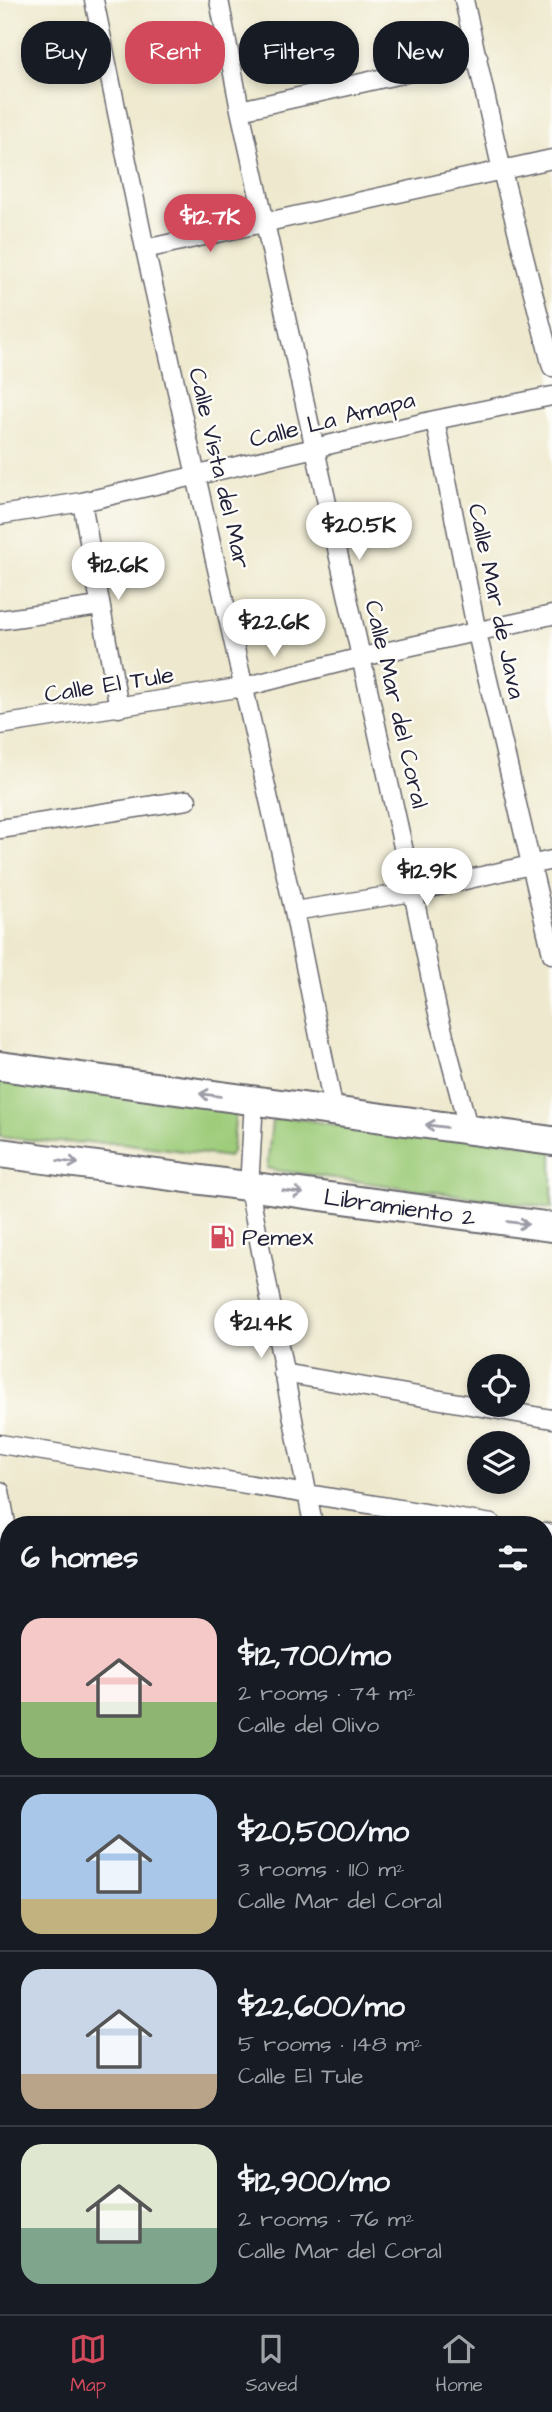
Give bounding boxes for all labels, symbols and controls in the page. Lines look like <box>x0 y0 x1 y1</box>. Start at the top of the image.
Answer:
chip: Buy <box>21 21 111 84</box>
chip: Rent <box>125 21 225 84</box>
chip: Filters <box>239 21 359 84</box>
chip: New <box>373 21 469 84</box>
pin: $12.7K <box>153 194 267 254</box>
text: $12.7K <box>180 201 240 233</box>
street label: Calle Vista del Mar <box>179 364 259 572</box>
street label: Calle La Amapa <box>246 383 419 457</box>
street label: Calle Mar de Java <box>459 500 533 702</box>
pin: $20.5K <box>302 503 416 562</box>
text: $20.5K <box>322 509 396 541</box>
pin: $12.6K <box>61 542 175 602</box>
text: $12.6K <box>88 549 148 581</box>
street label: Calle Mar del Coral <box>356 597 437 812</box>
pin: $22.6K <box>217 600 331 659</box>
text: $22.6K <box>239 606 309 638</box>
street label: Calle El Tule <box>42 658 176 712</box>
pin: $12.9K <box>370 848 484 908</box>
text: $12.9K <box>397 855 457 887</box>
one-way arrow <box>199 1089 222 1102</box>
one-way arrow <box>425 1119 448 1132</box>
one-way arrow <box>56 1155 79 1168</box>
street label: Libramiento 2 <box>322 1181 478 1236</box>
one-way arrow <box>281 1186 304 1199</box>
one-way arrow <box>507 1216 529 1229</box>
place label: Pemex <box>242 1221 314 1255</box>
fuel station icon: Pemex <box>208 1223 236 1251</box>
pin: $21.4K <box>204 1300 318 1360</box>
text: $21.4K <box>230 1307 292 1339</box>
map controls <box>467 1354 530 1494</box>
button: locate <box>467 1354 530 1417</box>
button: layers <box>467 1431 530 1494</box>
text: 6 homes <box>21 1537 138 1579</box>
icon: filters <box>494 1539 532 1577</box>
text: $12,700/mo <box>238 1635 391 1677</box>
icon: home <box>77 1646 161 1730</box>
text: 2 rooms · 74 m² <box>238 1677 416 1709</box>
text: Calle del Olivo <box>238 1709 379 1741</box>
text: $20,500/mo <box>238 1811 409 1853</box>
icon: home <box>77 1822 161 1906</box>
text: 3 rooms · 110 m² <box>238 1853 405 1885</box>
text: Calle Mar del Coral <box>238 1885 442 1917</box>
text: $22,600/mo <box>238 1986 405 2028</box>
icon: home <box>77 1997 161 2081</box>
text: 5 rooms · 148 m² <box>238 2028 422 2060</box>
text: Calle El Tule <box>238 2060 363 2092</box>
text: $12,900/mo <box>238 2161 390 2203</box>
icon: home <box>77 2172 161 2256</box>
text: 2 rooms · 76 m² <box>238 2203 414 2235</box>
text: Calle Mar del Coral <box>238 2235 442 2267</box>
tab: Map <box>69 2330 107 2399</box>
tab: Saved <box>245 2330 297 2399</box>
tab: Home <box>436 2330 483 2399</box>

